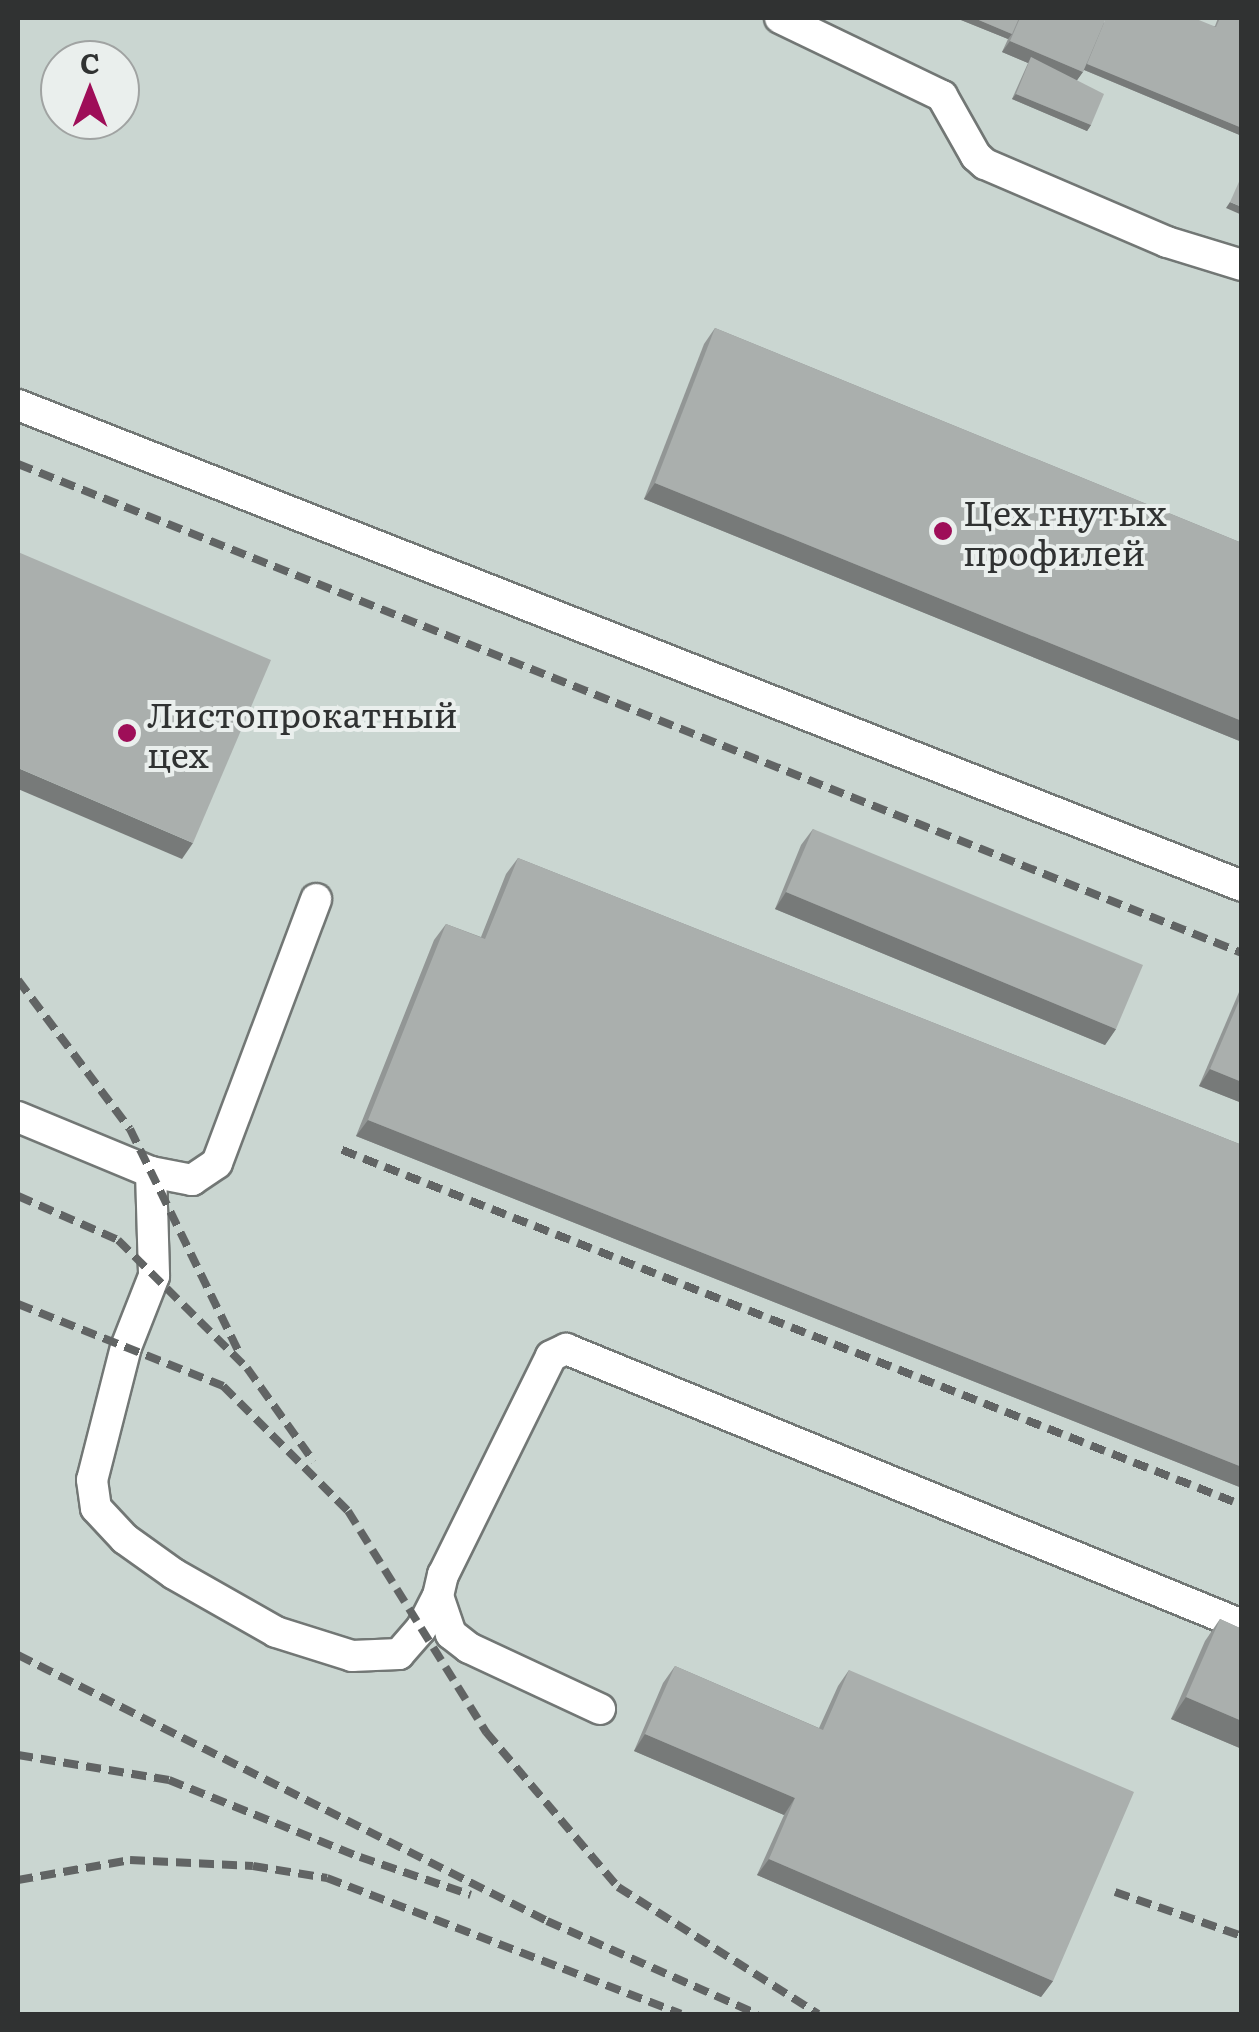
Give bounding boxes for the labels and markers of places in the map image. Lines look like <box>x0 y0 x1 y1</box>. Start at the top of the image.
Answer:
place label: Цех гнутых профилей <box>963 490 1167 572</box>
marker: Цех гнутых профилей <box>932 520 954 542</box>
place label: Листопрокатный цех <box>147 692 458 774</box>
marker: Листопрокатный цех <box>116 722 138 744</box>

